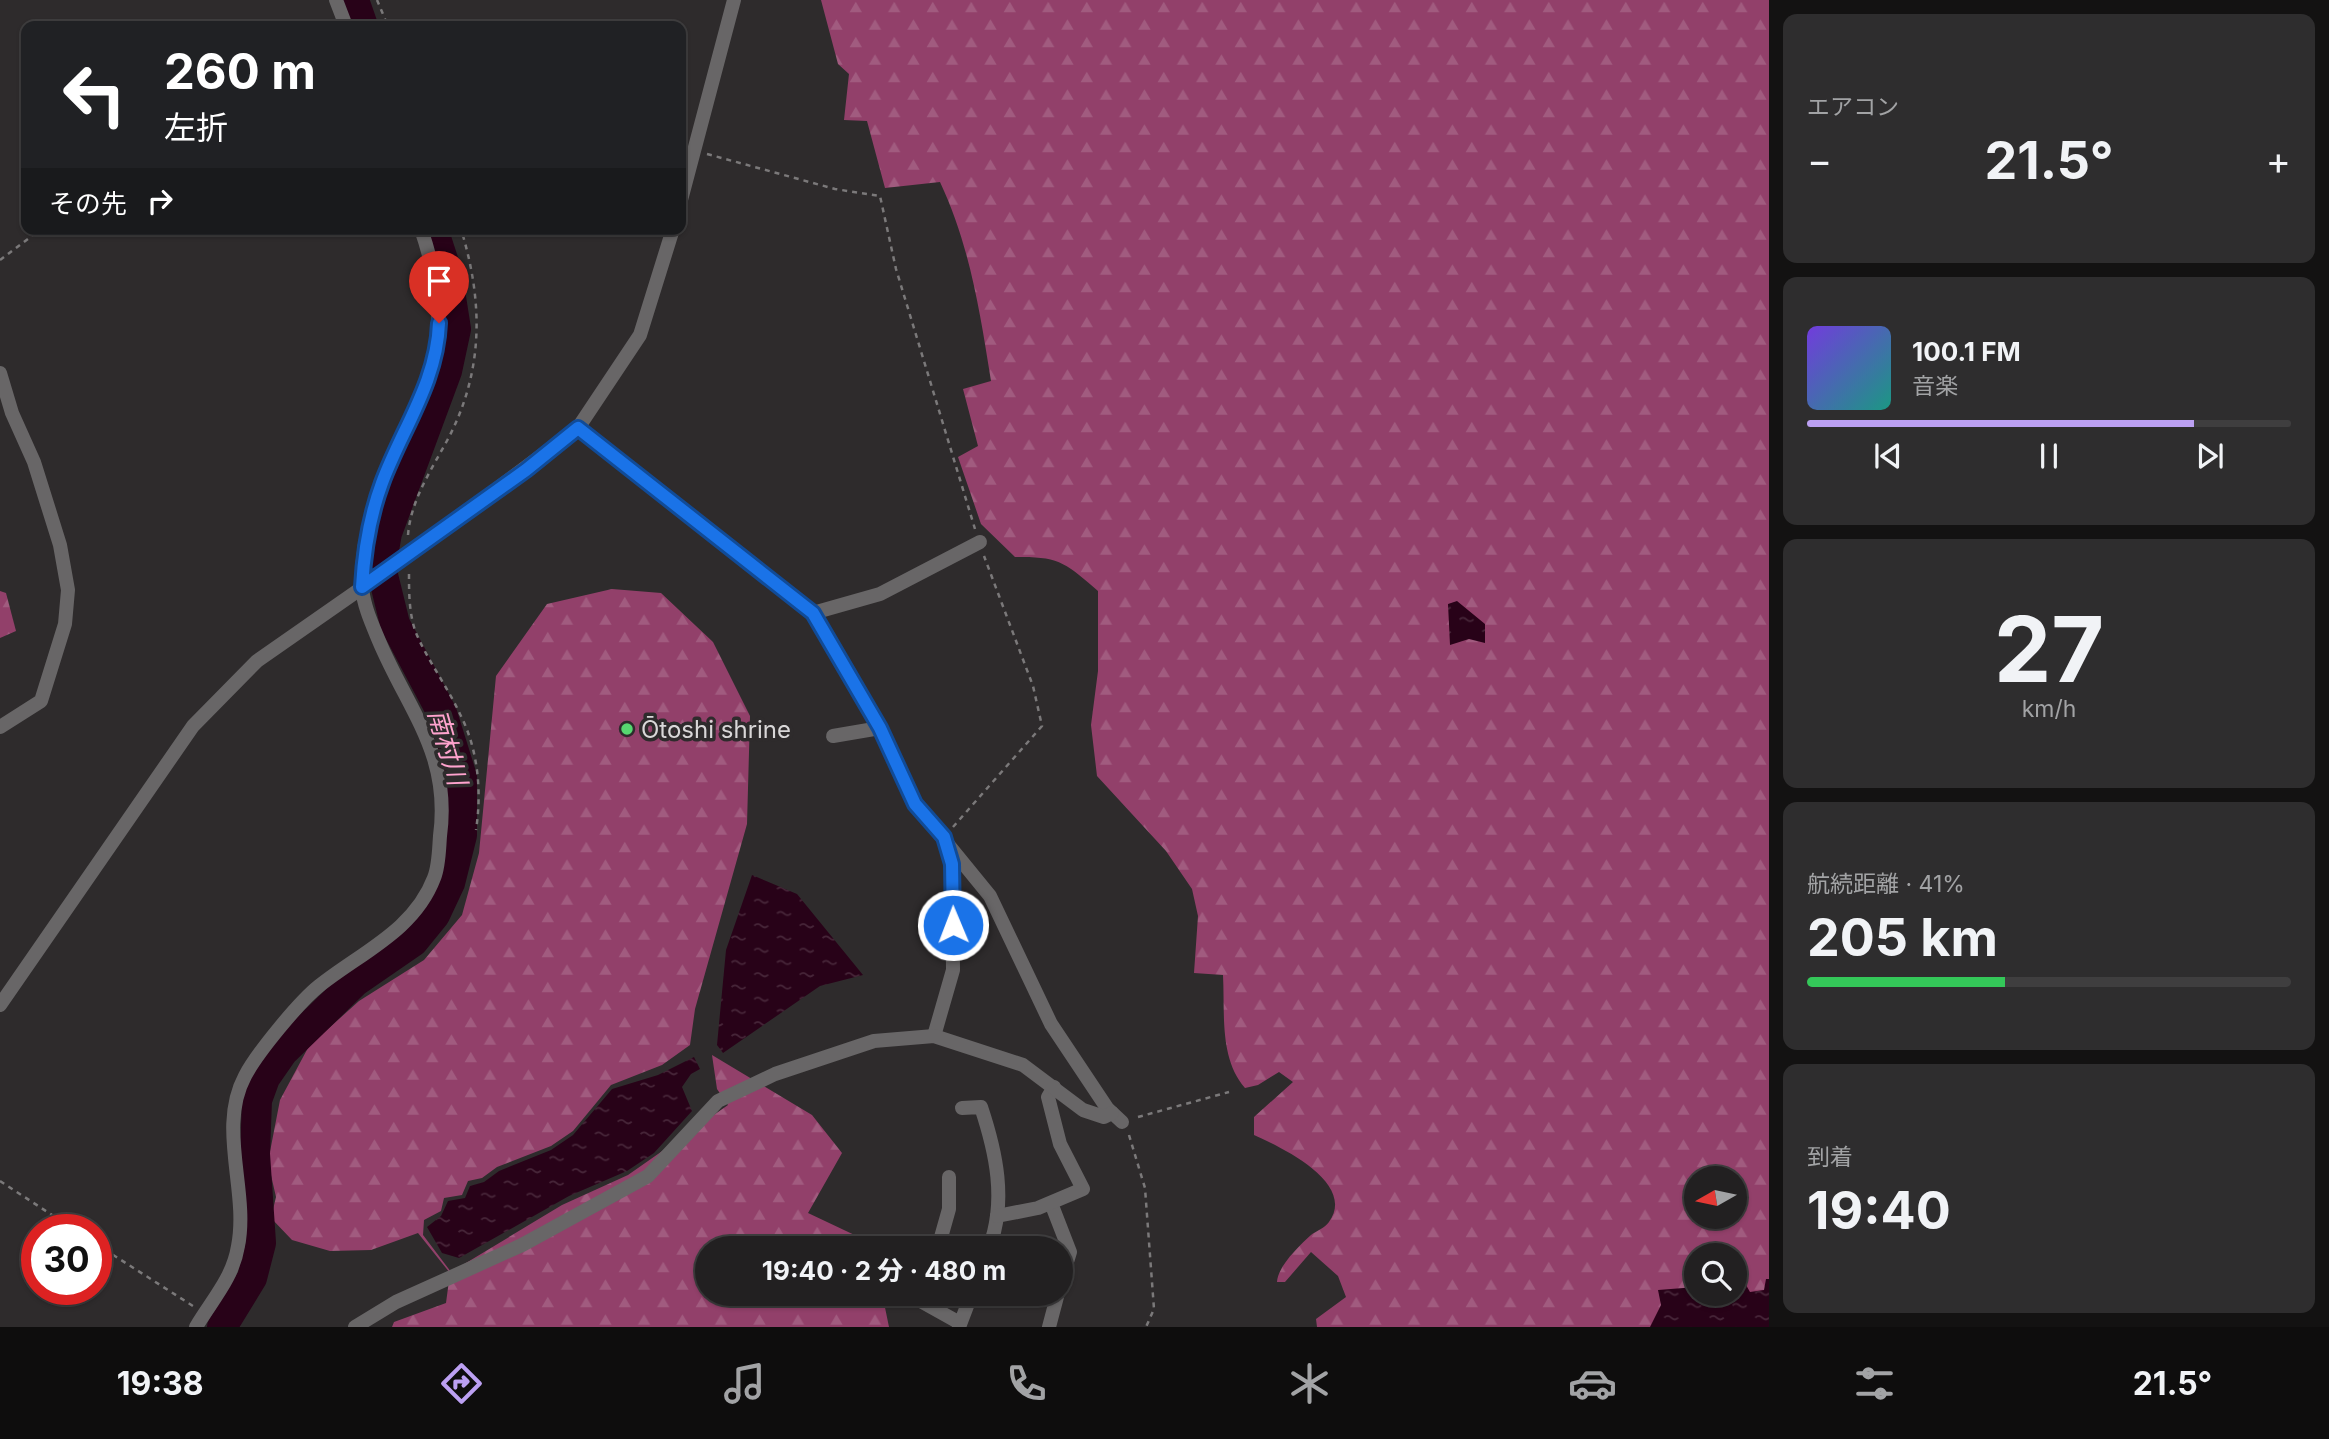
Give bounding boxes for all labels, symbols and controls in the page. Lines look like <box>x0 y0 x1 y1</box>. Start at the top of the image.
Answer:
text: 260 m <box>164 42 316 101</box>
icon: left <box>49 49 140 140</box>
text: エアコン <box>1807 93 1899 121</box>
text: 左折 <box>164 108 228 147</box>
text: 21.5° <box>1984 129 2114 192</box>
text: − <box>1807 137 1832 183</box>
text: + <box>2266 137 2291 183</box>
icon: right <box>141 182 179 220</box>
text: その先 <box>49 188 127 219</box>
pin <box>409 251 469 323</box>
icon: arrive <box>420 262 458 300</box>
text: 100.1 FM <box>1912 336 2021 367</box>
text: 音楽 <box>1912 372 1958 400</box>
icon: previous <box>1869 437 1907 475</box>
icon: pause <box>2030 437 2068 475</box>
icon: next <box>2191 437 2229 475</box>
text: 27 <box>1994 594 2104 704</box>
text: km/h <box>2022 695 2076 723</box>
water label: 南村川 <box>422 705 474 792</box>
place label: Ōtoshi shrine <box>641 715 791 744</box>
marker: Ōtoshi shrine <box>619 721 635 737</box>
text: 航続距離 · 41% <box>1807 870 1965 898</box>
position arrow <box>916 888 990 962</box>
text: 205 km <box>1807 906 1998 969</box>
text: 到着 <box>1807 1143 1853 1171</box>
north arrow <box>1684 1166 1746 1228</box>
map controls <box>1684 1166 1747 1306</box>
text: 19:40 <box>1807 1179 1951 1242</box>
speed limit sign: 30 <box>21 1214 112 1305</box>
button: search <box>1684 1243 1747 1306</box>
text: 19:40 · 2 分 · 480 m <box>762 1255 1006 1286</box>
icon: directions <box>437 1359 486 1408</box>
icon: music <box>720 1359 769 1408</box>
icon: phone <box>1002 1359 1051 1408</box>
icon: climate <box>1285 1359 1334 1408</box>
icon: car <box>1568 1359 1617 1408</box>
icon: filters <box>1850 1359 1899 1408</box>
text: 19:38 <box>117 1364 204 1403</box>
text: 21.5° <box>2133 1364 2212 1403</box>

